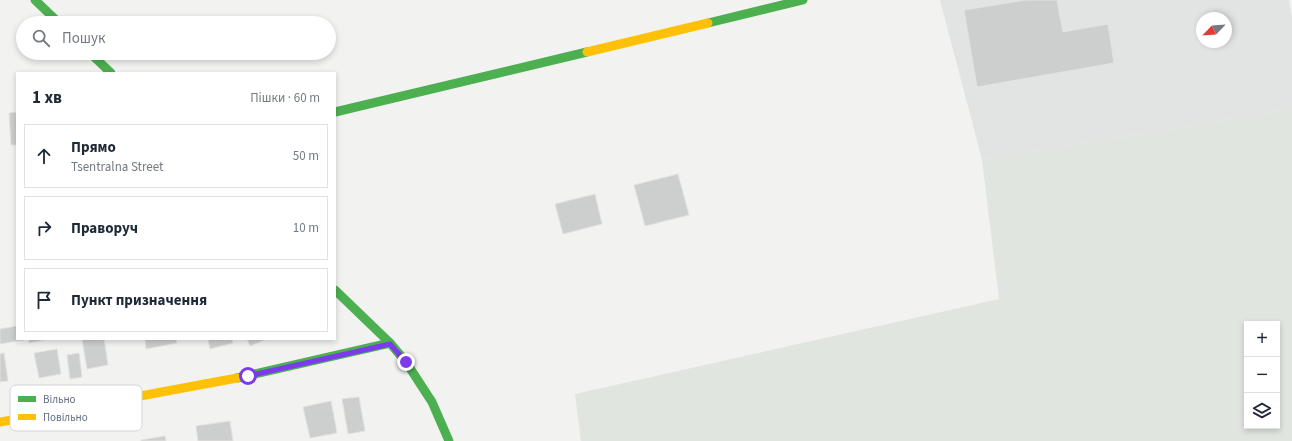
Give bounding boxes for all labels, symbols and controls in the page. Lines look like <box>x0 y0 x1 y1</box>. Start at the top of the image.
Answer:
north arrow <box>1196 12 1232 48</box>
search box <box>16 16 336 60</box>
icon: search <box>30 27 52 49</box>
text: Пошук <box>62 28 105 49</box>
text: 1 хв <box>32 86 62 110</box>
text: Пішки · 60 m <box>250 89 320 107</box>
text: Прямо <box>71 137 116 158</box>
icon: ahead <box>33 145 55 167</box>
text: 50 m <box>293 147 319 165</box>
text: Tsentralna Street <box>71 158 164 176</box>
icon: right <box>33 217 55 239</box>
text: Праворуч <box>71 218 138 239</box>
text: 10 m <box>293 219 319 237</box>
icon: arrive <box>33 289 55 311</box>
text: Пункт призначення <box>71 290 207 311</box>
map controls <box>1244 321 1280 429</box>
button: + <box>1244 321 1280 357</box>
route end <box>397 353 415 371</box>
button: − <box>1244 357 1280 393</box>
route start <box>239 367 257 385</box>
legend <box>10 385 142 431</box>
text: Вільно <box>43 392 76 407</box>
button: layers <box>1244 393 1280 429</box>
text: Повільно <box>43 410 88 425</box>

